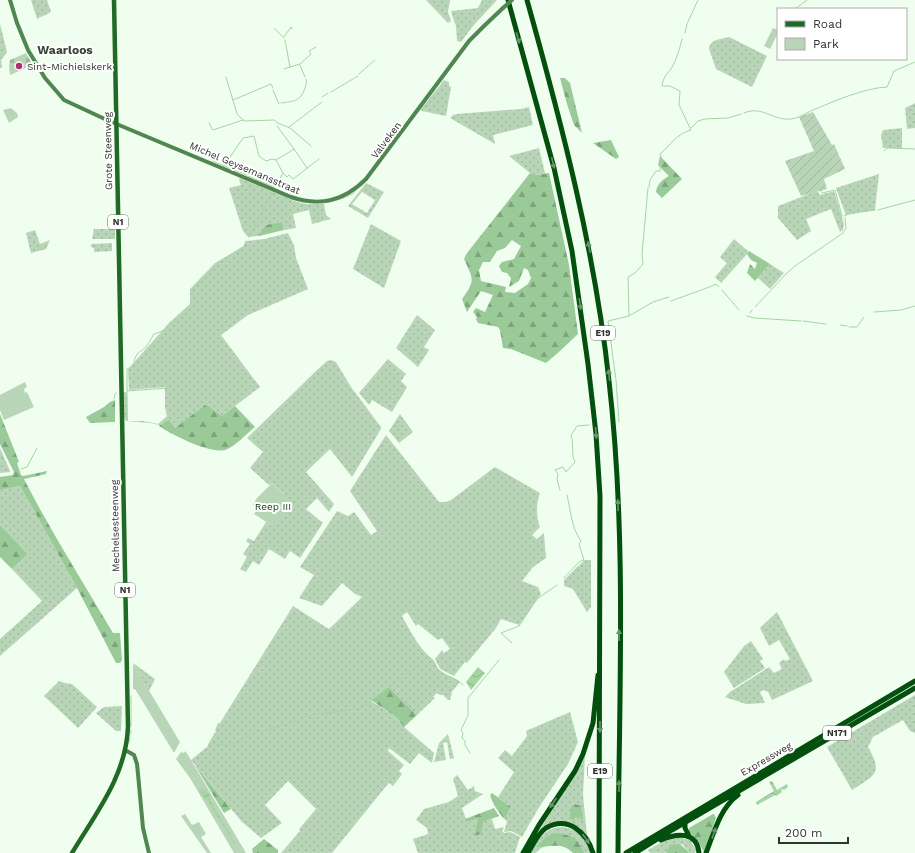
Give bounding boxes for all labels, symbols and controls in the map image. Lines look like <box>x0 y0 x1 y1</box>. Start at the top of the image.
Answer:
legend <box>777 8 907 60</box>
text: Road <box>813 17 842 31</box>
one-way arrow <box>515 32 521 44</box>
text: Park <box>813 37 839 51</box>
district label: Waarloos <box>37 43 93 57</box>
marker: Sint-Michielskerk <box>14 61 24 71</box>
place label: Sint-Michielskerk <box>27 61 112 72</box>
street label: Grote Steenweg <box>102 111 114 190</box>
street label: Valveken <box>369 120 403 160</box>
street label: Michel Geysemansstraat <box>188 140 303 197</box>
one-way arrow <box>550 157 556 169</box>
road number: N1 <box>108 215 128 229</box>
one-way arrow <box>585 241 591 253</box>
one-way arrow <box>577 298 583 310</box>
road number: E19 <box>591 326 615 340</box>
one-way arrow <box>606 369 612 381</box>
one-way arrow <box>592 427 599 439</box>
street label: Mechelsesteenweg <box>109 479 121 572</box>
one-way arrow <box>615 499 622 511</box>
park label: Reep III <box>255 501 291 512</box>
road number: N1 <box>115 583 135 597</box>
one-way arrow <box>616 628 622 641</box>
one-way arrow <box>597 721 603 734</box>
road number: N171 <box>823 726 851 740</box>
street label: Expressweg <box>738 740 794 778</box>
road number: E19 <box>588 764 612 778</box>
one-way arrow <box>615 780 622 792</box>
one-way arrow <box>549 798 557 809</box>
scale bar <box>779 819 848 845</box>
one-way arrow <box>711 826 717 838</box>
text: 200 m <box>785 826 822 840</box>
one-way arrow <box>583 833 590 845</box>

